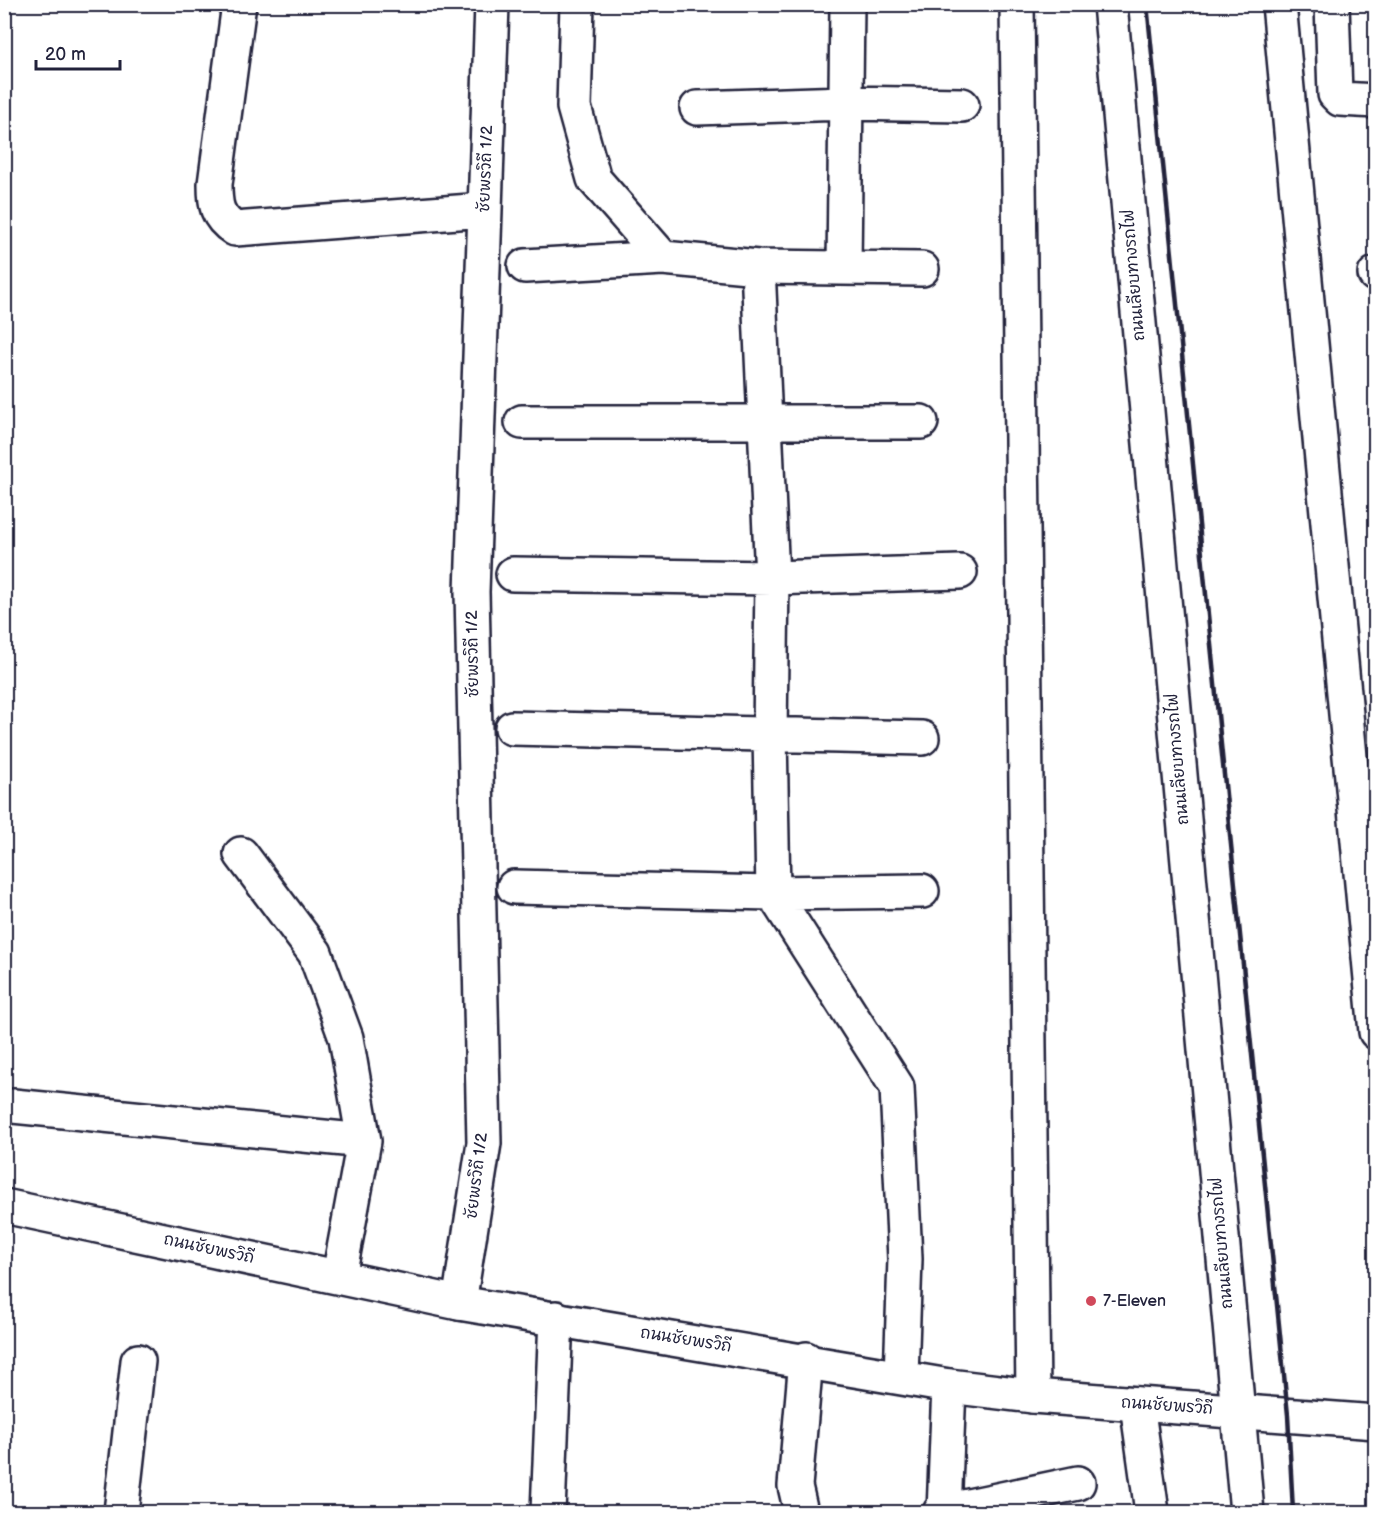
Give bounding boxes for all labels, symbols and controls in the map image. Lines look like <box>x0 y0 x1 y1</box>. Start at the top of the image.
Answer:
scale bar <box>36 33 120 71</box>
text: 20 m <box>45 44 86 65</box>
street label: ชัยพรวิถี 1/2 <box>473 124 497 213</box>
street label: ถนนเลียบทางรถไฟ <box>1116 208 1149 342</box>
street label: ชัยพรวิถี 1/2 <box>461 610 483 698</box>
street label: ถนนเลียบทางรถไฟ <box>1160 692 1193 826</box>
street label: ชัยพรวิถี 1/2 <box>460 1131 492 1220</box>
street label: ถนนเลียบทางรถไฟ <box>1204 1176 1237 1310</box>
street label: ถนนชัยพรวิถี <box>162 1228 256 1268</box>
place label: 7-Eleven <box>1103 1292 1166 1311</box>
marker: 7-Eleven <box>1084 1294 1098 1308</box>
street label: ถนนชัยพรวิถี <box>639 1321 733 1357</box>
street label: ถนนชัยพรวิถี <box>1120 1391 1214 1419</box>

